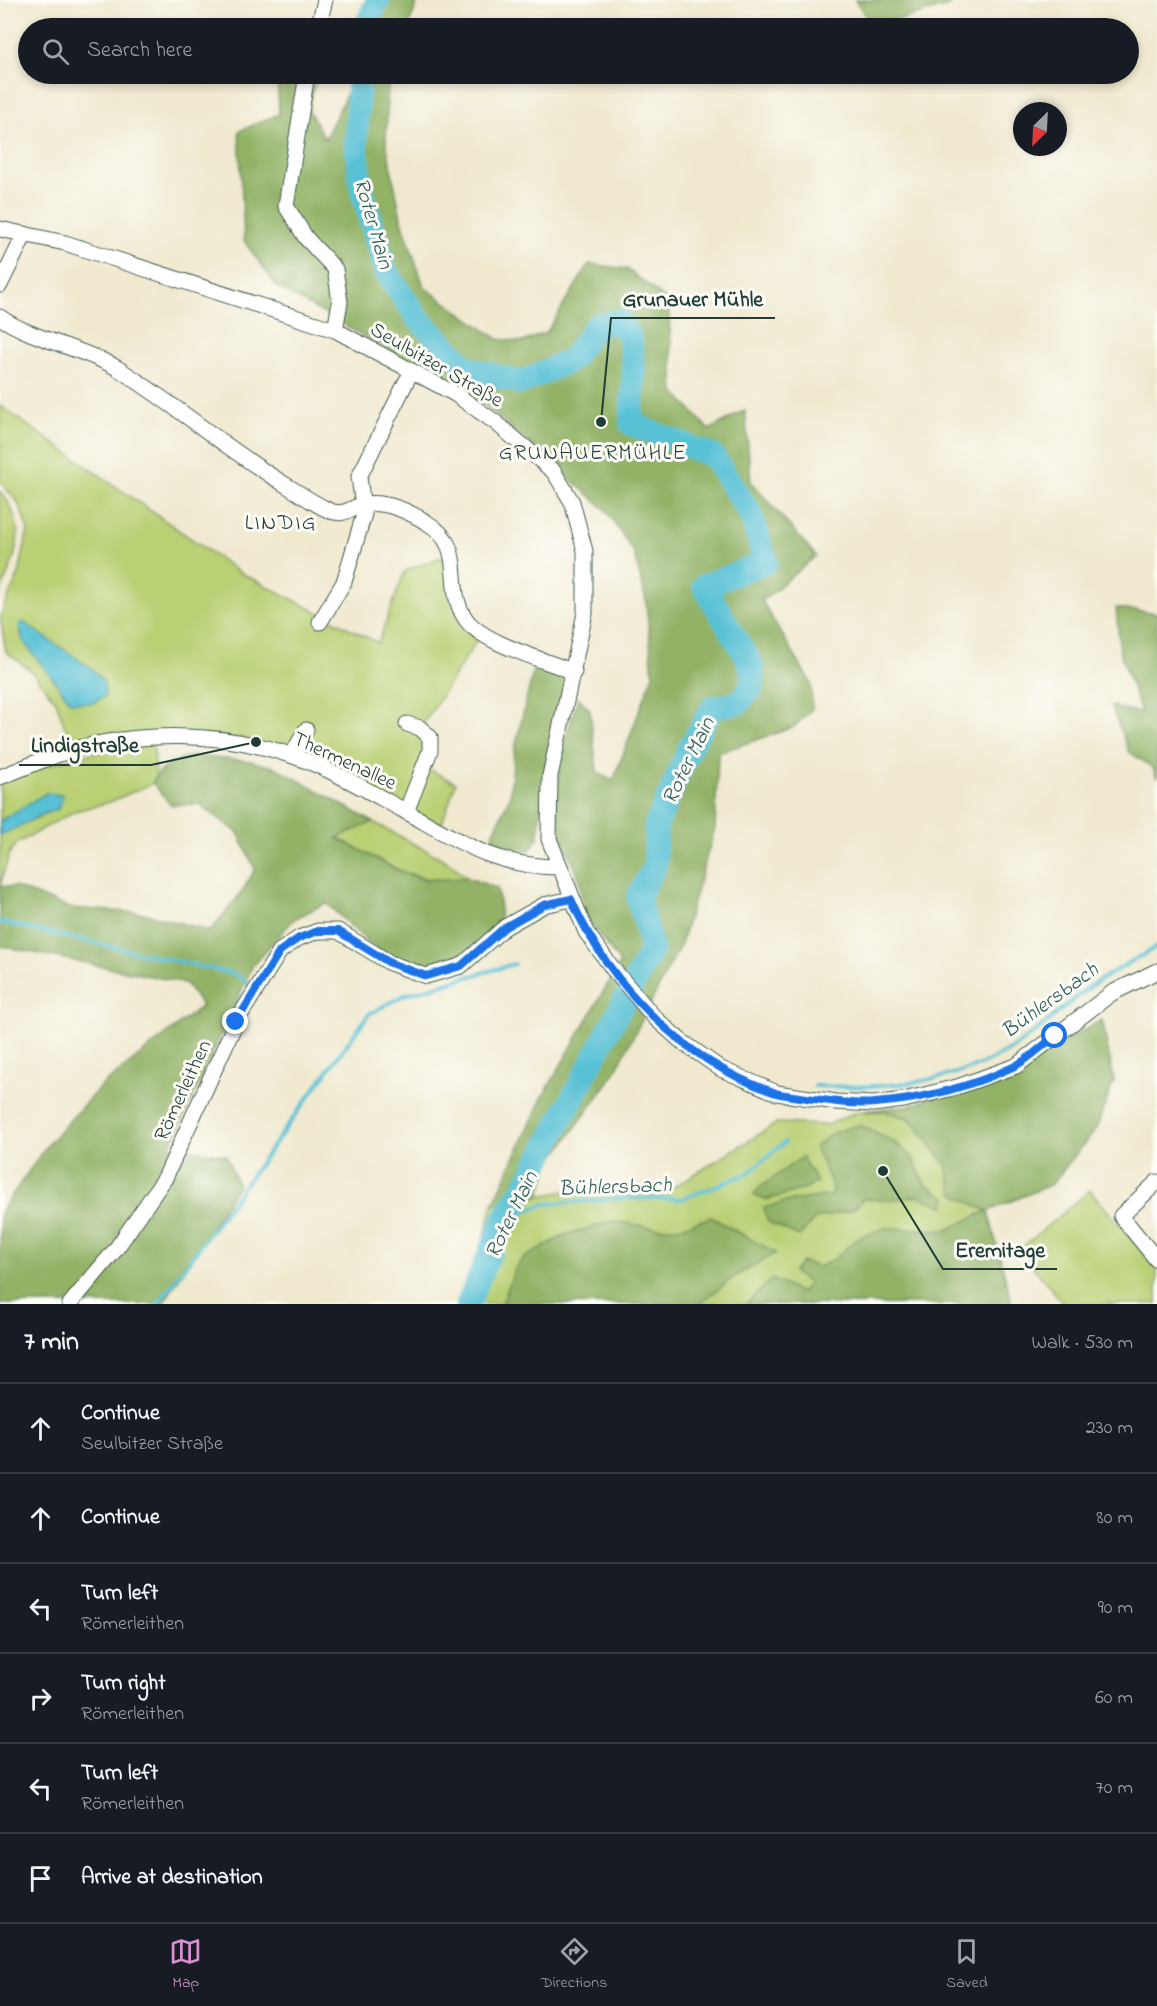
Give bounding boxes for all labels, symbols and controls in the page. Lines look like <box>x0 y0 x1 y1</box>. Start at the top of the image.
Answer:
search box <box>18 18 1139 84</box>
icon: search <box>39 35 72 68</box>
text: Search here <box>87 35 192 67</box>
north arrow <box>1013 102 1067 156</box>
water label: Roter Main <box>344 175 401 274</box>
callout: Grunauer Mühle <box>611 278 775 318</box>
text: Grunauer Mühle <box>623 285 764 317</box>
street label: Seulbitzer Straße <box>364 315 509 416</box>
district label: GRUNAUERMÜHLE <box>499 438 687 470</box>
district label: LINDIG <box>245 508 317 540</box>
water label: Roter Main <box>655 711 725 810</box>
callout: Lindigstraße <box>19 725 151 765</box>
street label: Thermenallee <box>287 725 401 799</box>
text: Lindigstraße <box>31 731 140 764</box>
water label: Bühlersbach <box>996 955 1106 1048</box>
route end <box>222 1008 248 1034</box>
route start <box>1041 1022 1067 1048</box>
street label: Römerleithen <box>147 1035 220 1146</box>
water label: Roter Main <box>478 1165 548 1264</box>
water label: Bühlersbach <box>558 1170 673 1206</box>
callout: Eremitage <box>943 1229 1057 1269</box>
text: Eremitage <box>955 1236 1046 1269</box>
text: 7 min <box>24 1324 79 1362</box>
text: Walk · 530 m <box>1031 1329 1133 1358</box>
text: Continue <box>81 1398 160 1430</box>
icon: ahead <box>24 1412 57 1445</box>
text: 230 m <box>1086 1414 1133 1443</box>
text: Seulbitzer Straße <box>81 1430 223 1459</box>
icon: ahead <box>24 1502 57 1535</box>
text: Continue <box>81 1502 160 1534</box>
text: 80 m <box>1096 1504 1133 1533</box>
text: Turn left <box>81 1578 158 1610</box>
icon: left <box>24 1592 57 1625</box>
text: 90 m <box>1098 1594 1133 1623</box>
text: Römerleithen <box>81 1610 184 1639</box>
text: Turn right <box>81 1668 166 1700</box>
icon: right <box>24 1682 57 1715</box>
text: 60 m <box>1095 1684 1133 1713</box>
text: Römerleithen <box>81 1700 184 1729</box>
text: Turn left <box>81 1758 158 1790</box>
icon: left <box>24 1772 57 1805</box>
text: 70 m <box>1096 1774 1133 1803</box>
text: Römerleithen <box>81 1790 184 1819</box>
icon: arrive <box>24 1862 57 1895</box>
text: Arrive at destination <box>81 1862 263 1894</box>
tab: Map <box>169 1935 202 1995</box>
tab: Directions <box>541 1935 607 1995</box>
tab: Saved <box>946 1935 988 1995</box>

